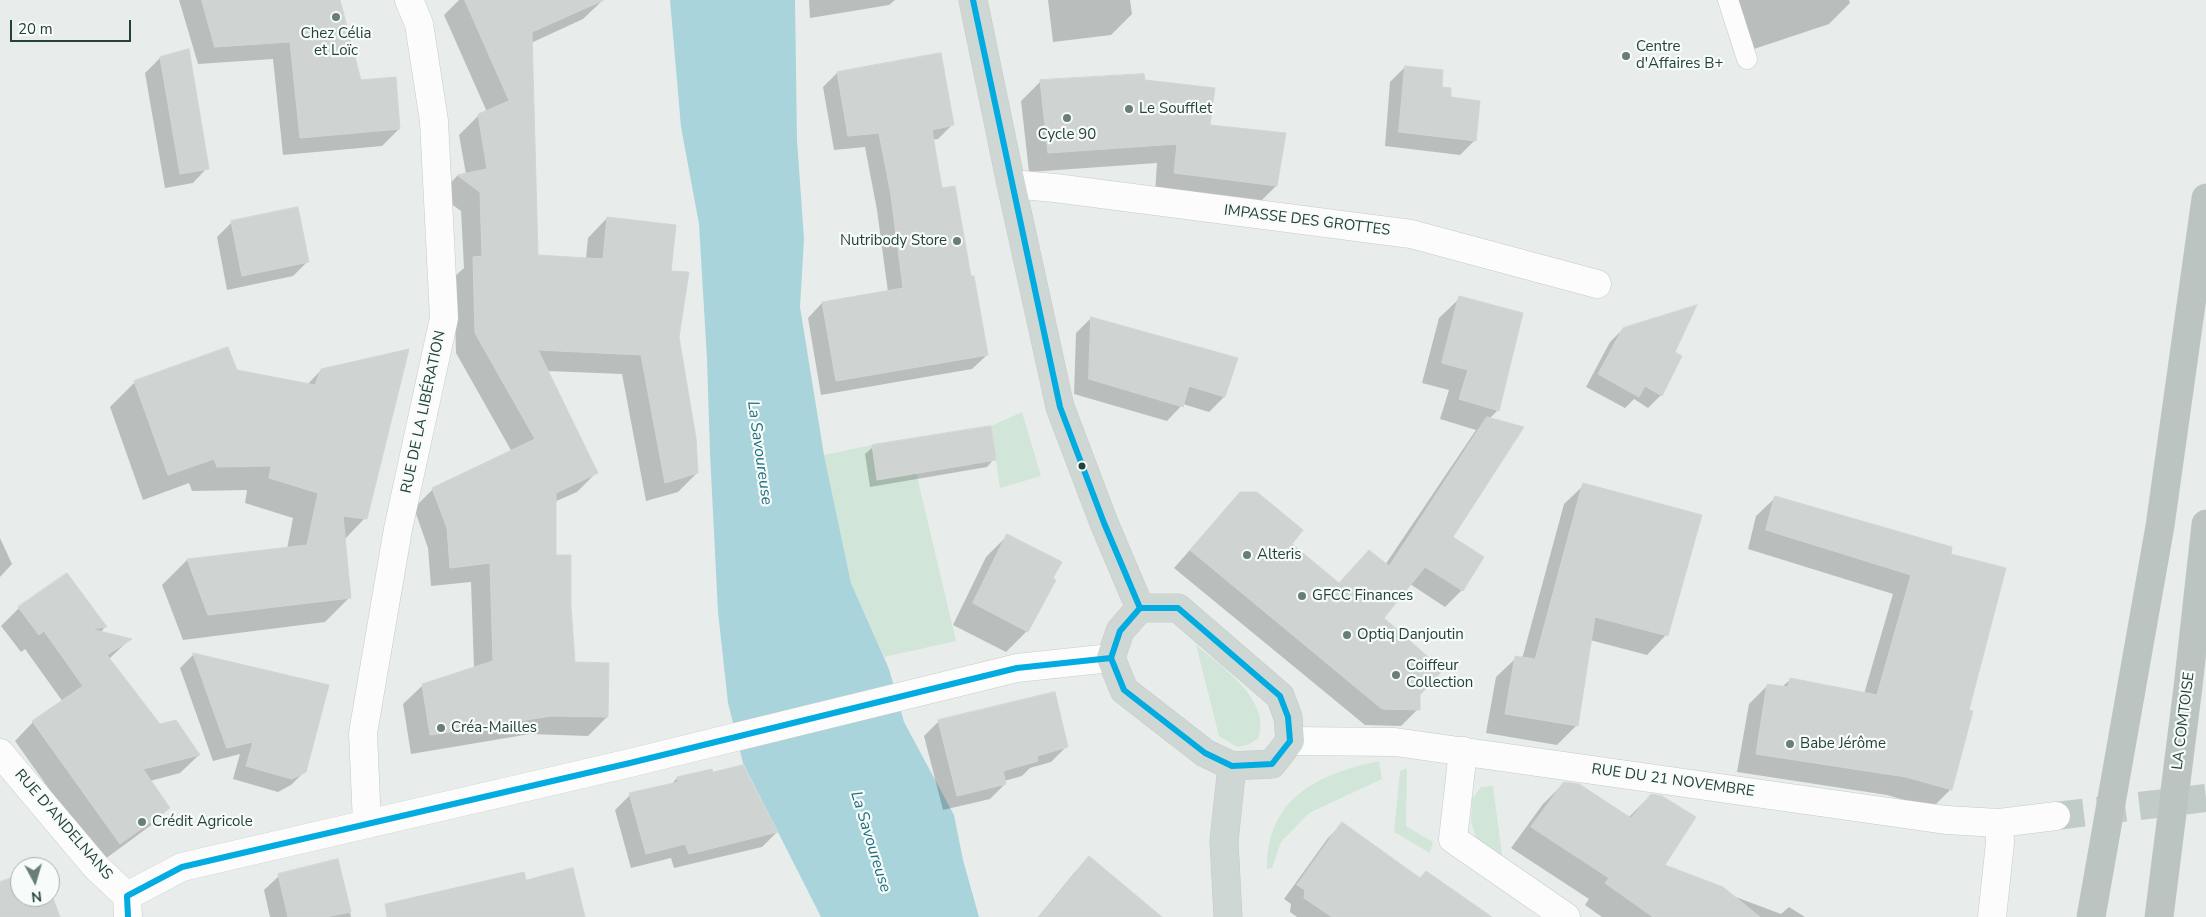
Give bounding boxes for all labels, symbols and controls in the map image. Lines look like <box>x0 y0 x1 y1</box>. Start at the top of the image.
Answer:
scale bar <box>12 10 134 42</box>
marker: Chez Célia et Loïc <box>330 11 342 23</box>
text: 20 m <box>18 19 53 39</box>
place label: Chez Célia et Loïc <box>301 25 371 60</box>
place label: Centre d'Affaires B+ <box>1636 38 1723 73</box>
marker: Centre d'Affaires B+ <box>1620 50 1632 62</box>
place label: Le Soufflet <box>1139 100 1212 118</box>
marker: Le Soufflet <box>1123 103 1135 115</box>
marker: Cycle 90 <box>1061 112 1073 124</box>
place label: Cycle 90 <box>1038 126 1096 144</box>
street label: IMPASSE DES GROTTES <box>1223 202 1391 240</box>
place label: Nutribody Store <box>840 232 947 250</box>
marker: Nutribody Store <box>951 235 963 247</box>
street label: RUE DE LA LIBÉRATION <box>398 329 450 495</box>
water label: La Savoureuse <box>742 400 776 506</box>
unlabelled marker <box>1077 461 1087 471</box>
place label: Alteris <box>1257 546 1301 564</box>
marker: Alteris <box>1241 549 1253 561</box>
place label: GFCC Finances <box>1312 587 1413 605</box>
marker: GFCC Finances <box>1296 590 1308 602</box>
place label: Optiq Danjoutin <box>1357 626 1464 644</box>
marker: Optiq Danjoutin <box>1341 629 1353 641</box>
place label: Coiffeur Collection <box>1406 657 1473 692</box>
marker: Coiffeur Collection <box>1390 669 1402 681</box>
street label: LA COMTOISE <box>2169 671 2199 771</box>
place label: Créa-Mailles <box>451 719 537 737</box>
marker: Créa-Mailles <box>435 722 447 734</box>
place label: Babe Jérôme <box>1800 735 1886 753</box>
marker: Babe Jérôme <box>1784 738 1796 750</box>
street label: RUE DU 21 NOVEMBRE <box>1590 761 1756 801</box>
street label: RUE D'ANDELNANS <box>10 766 116 884</box>
water label: La Savoureuse <box>845 789 895 895</box>
place label: Crédit Agricole <box>152 813 253 831</box>
marker: Crédit Agricole <box>136 816 148 828</box>
north arrow <box>10 857 60 907</box>
text: N <box>30 886 43 906</box>

